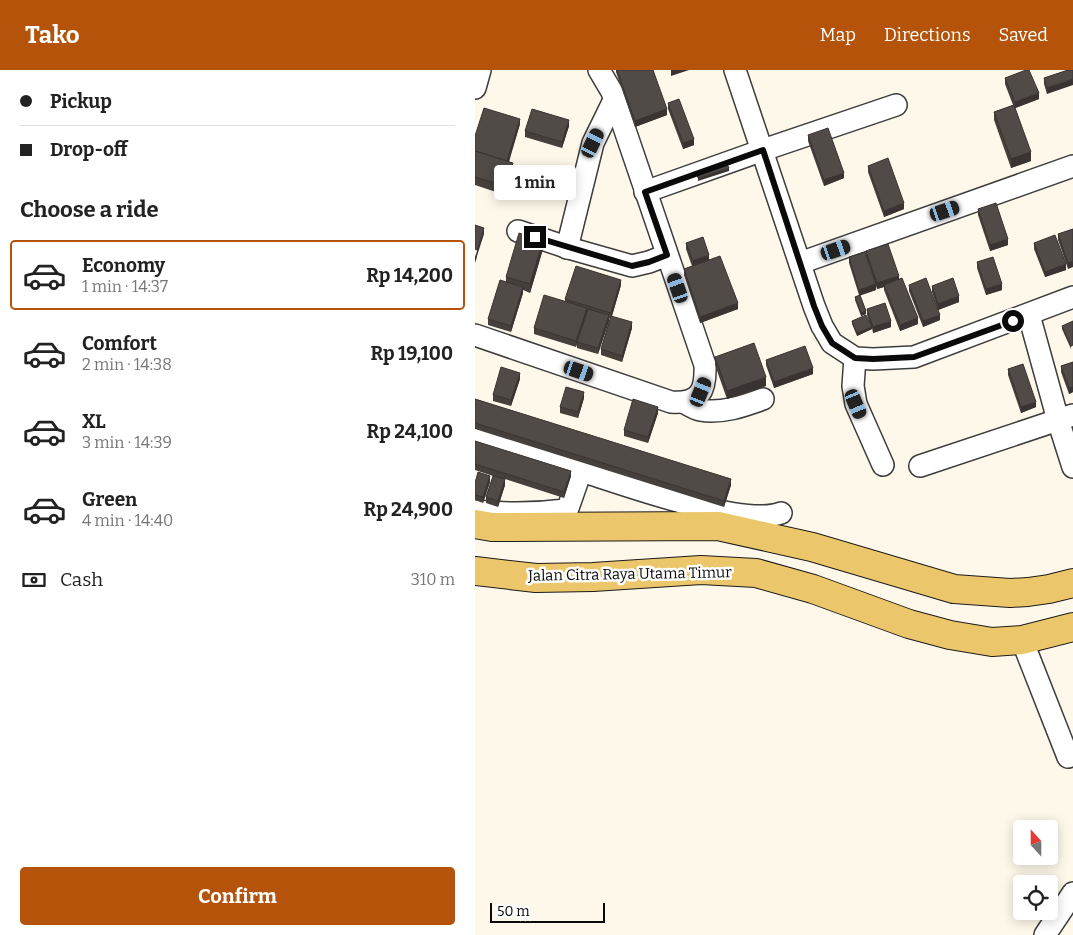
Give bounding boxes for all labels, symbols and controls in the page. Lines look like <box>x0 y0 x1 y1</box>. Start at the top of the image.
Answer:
text: Tako <box>25 21 80 49</box>
text: Map <box>820 24 856 46</box>
text: Directions <box>884 24 971 46</box>
text: Saved <box>999 24 1048 46</box>
text: Pickup <box>50 90 112 113</box>
car <box>579 126 606 160</box>
text: Drop-off <box>50 138 128 161</box>
callout: 1 min <box>494 164 576 200</box>
text: 1 min <box>515 173 555 192</box>
text: Choose a ride <box>20 196 159 223</box>
car <box>928 199 961 223</box>
route end <box>524 226 546 248</box>
car <box>819 238 852 262</box>
icon: car <box>22 253 67 298</box>
text: Economy <box>82 254 165 277</box>
text: Rp 14,200 <box>366 264 453 287</box>
car <box>666 271 689 305</box>
text: 1 min · 14:37 <box>82 277 168 296</box>
route start <box>1002 310 1024 332</box>
icon: car <box>22 331 67 376</box>
text: Comfort <box>82 332 157 355</box>
text: Rp 19,100 <box>370 342 453 365</box>
text: 2 min · 14:38 <box>82 355 172 374</box>
car <box>562 359 595 383</box>
car <box>688 375 713 409</box>
car <box>843 387 868 421</box>
icon: car <box>22 409 67 454</box>
text: XL <box>82 410 106 433</box>
text: Rp 24,100 <box>367 420 453 443</box>
text: 3 min · 14:39 <box>82 433 172 452</box>
icon: car <box>22 487 67 532</box>
text: Green <box>82 488 137 511</box>
text: Rp 24,900 <box>364 498 453 521</box>
text: 4 min · 14:40 <box>82 511 173 530</box>
street label: Jalan Citra Raya Utama Timur <box>527 563 732 585</box>
icon: cash <box>20 566 48 594</box>
text: Cash <box>60 568 103 591</box>
text: 310 m <box>411 570 455 589</box>
north arrow <box>1013 820 1057 865</box>
map controls <box>1013 820 1058 920</box>
button: Confirm <box>20 867 455 925</box>
button: locate <box>1013 875 1058 920</box>
scale bar <box>490 900 605 923</box>
text: 50 m <box>497 903 530 920</box>

